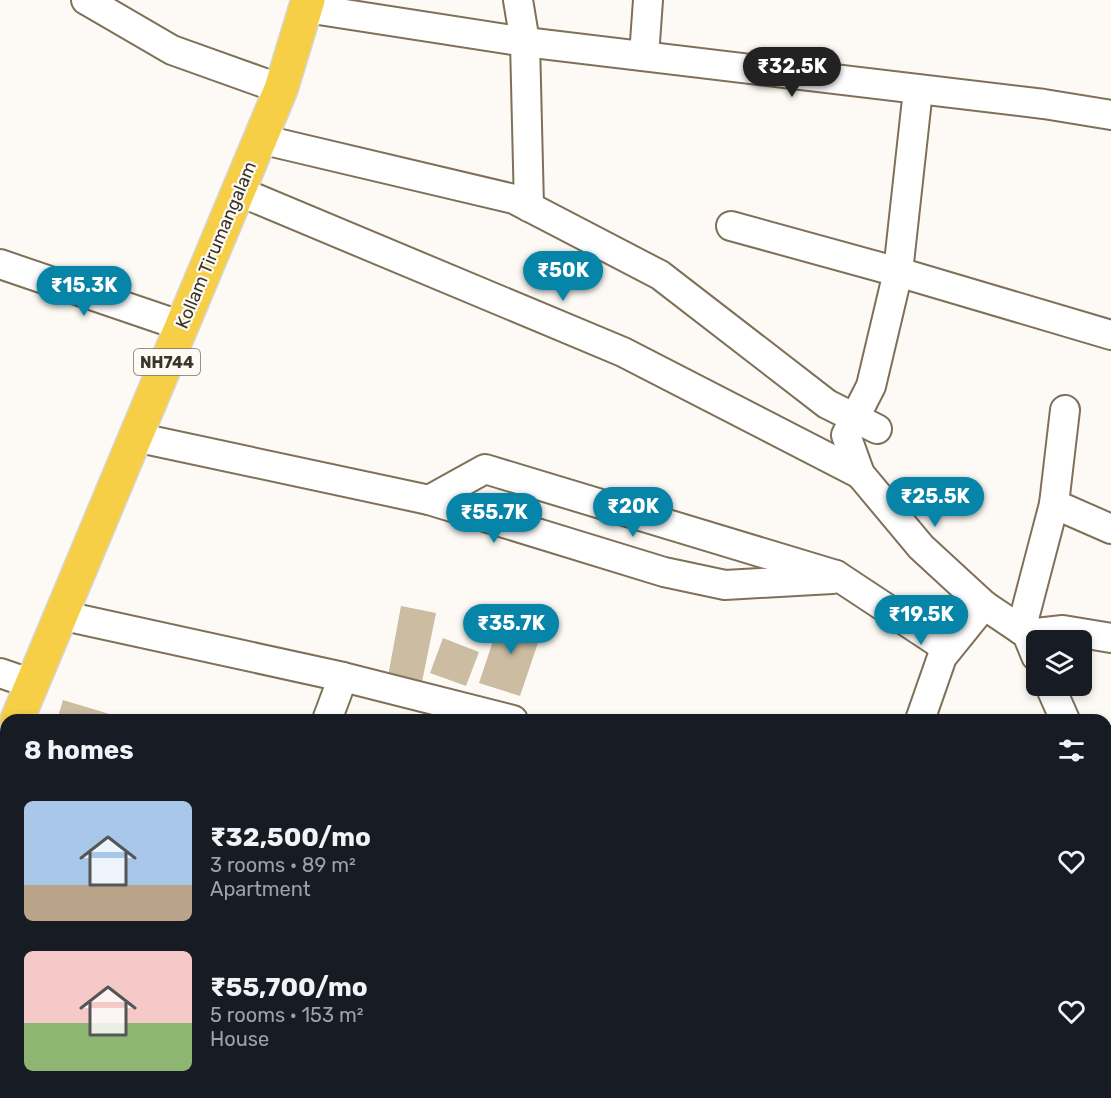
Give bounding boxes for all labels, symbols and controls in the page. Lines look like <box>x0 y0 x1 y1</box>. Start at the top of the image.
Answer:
pin: ₹32.5K <box>743 47 841 98</box>
text: ₹32.5K <box>757 54 827 78</box>
street label: Kollam Tirumangalam <box>171 158 261 332</box>
pin: ₹50K <box>527 251 599 302</box>
text: ₹50K <box>537 258 589 282</box>
pin: ₹15.3K <box>35 266 133 317</box>
text: ₹15.3K <box>51 273 117 297</box>
road number: NH744 <box>134 349 200 375</box>
pin: ₹25.5K <box>886 477 984 528</box>
text: ₹25.5K <box>900 484 970 508</box>
pin: ₹20K <box>597 487 669 538</box>
pin: ₹55.7K <box>445 493 543 544</box>
text: ₹20K <box>607 494 659 518</box>
text: ₹55.7K <box>460 500 528 524</box>
pin: ₹19.5K <box>872 595 970 646</box>
text: ₹19.5K <box>888 602 954 626</box>
pin: ₹35.7K <box>462 604 560 655</box>
text: ₹35.7K <box>477 611 545 635</box>
map controls <box>1026 630 1092 696</box>
button: layers <box>1026 630 1092 696</box>
icon: filters <box>1055 734 1088 767</box>
text: 8 homes <box>24 735 134 766</box>
text: ₹32,500/mo <box>210 822 371 853</box>
icon: home <box>72 825 144 897</box>
icon: heart <box>1055 845 1088 878</box>
text: 3 rooms · 89 m² <box>210 853 356 877</box>
text: Apartment <box>210 877 311 901</box>
text: ₹55,700/mo <box>210 972 368 1003</box>
icon: home <box>72 975 144 1047</box>
icon: heart <box>1055 995 1088 1028</box>
text: 5 rooms · 153 m² <box>210 1003 364 1027</box>
text: House <box>210 1027 269 1051</box>

